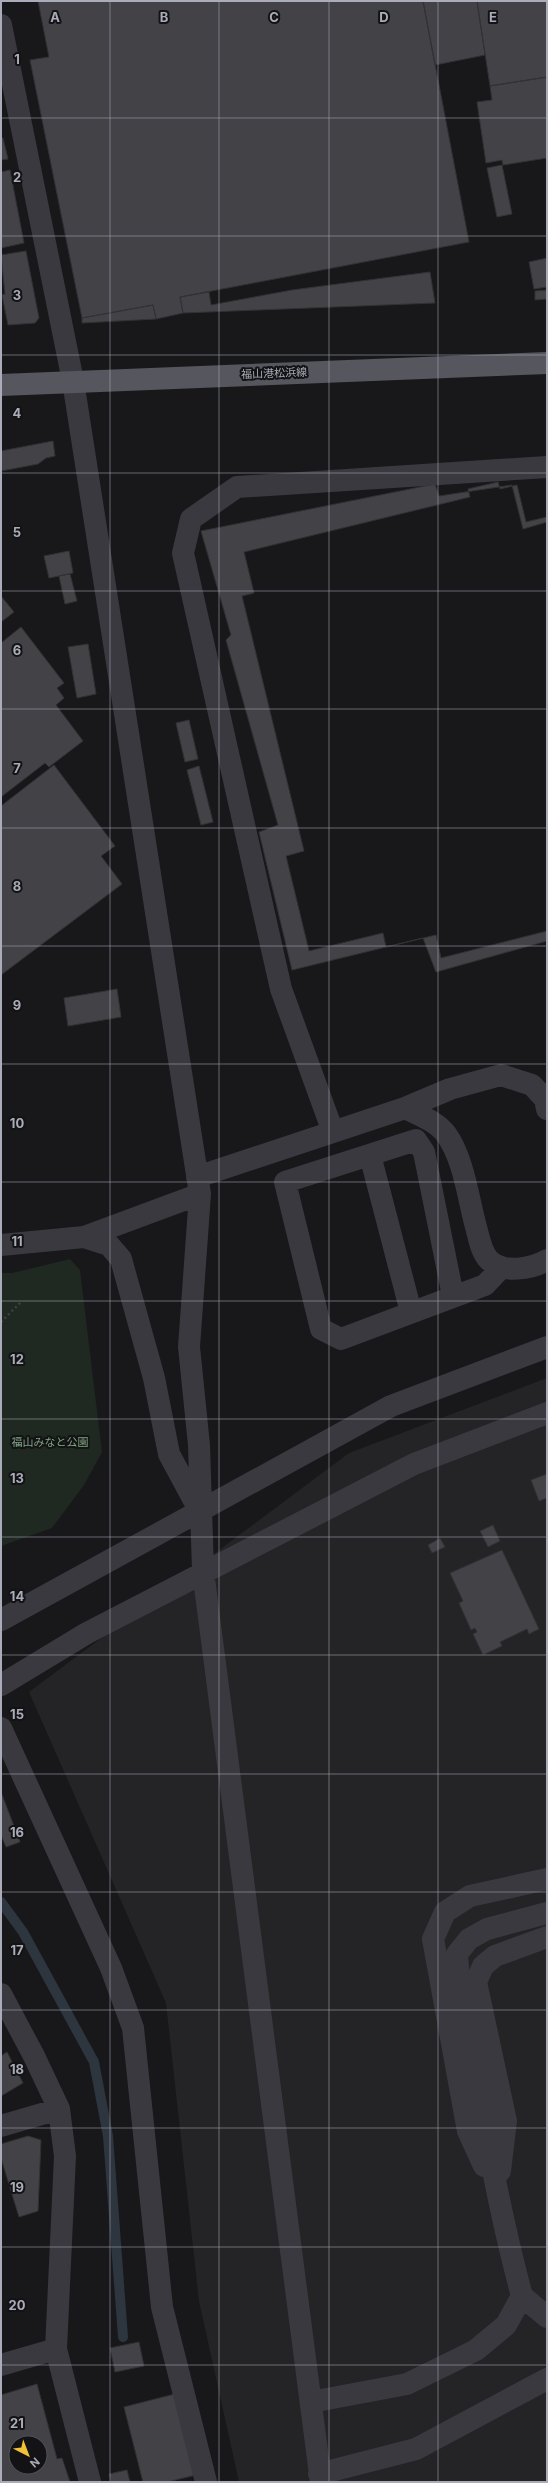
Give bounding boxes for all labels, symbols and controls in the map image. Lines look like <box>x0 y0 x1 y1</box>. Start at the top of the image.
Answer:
text: A <box>50 9 60 25</box>
text: B <box>160 9 169 25</box>
text: C <box>269 9 279 25</box>
text: D <box>379 9 389 25</box>
text: E <box>489 9 497 25</box>
text: 1 <box>14 51 20 67</box>
text: 2 <box>13 169 21 185</box>
text: 3 <box>13 287 21 303</box>
street label: 福山港松浜線 <box>241 365 307 381</box>
text: 4 <box>13 405 22 421</box>
text: 5 <box>13 524 21 540</box>
text: 6 <box>13 642 21 658</box>
text: 7 <box>13 760 21 776</box>
text: 8 <box>13 878 21 894</box>
text: 9 <box>13 997 21 1013</box>
text: 10 <box>10 1115 24 1131</box>
text: 11 <box>11 1233 23 1249</box>
text: 12 <box>10 1351 24 1367</box>
park label: 福山みなと公園 <box>12 1435 89 1449</box>
text: 13 <box>10 1470 24 1486</box>
text: 14 <box>10 1588 24 1604</box>
text: 15 <box>10 1706 24 1722</box>
text: 16 <box>10 1824 24 1840</box>
text: 17 <box>10 1942 24 1958</box>
text: 18 <box>10 2061 24 2077</box>
text: 19 <box>10 2179 24 2195</box>
text: 20 <box>9 2297 26 2313</box>
text: 21 <box>10 2415 24 2431</box>
north arrow <box>8 2435 48 2475</box>
text: N <box>27 2454 42 2470</box>

